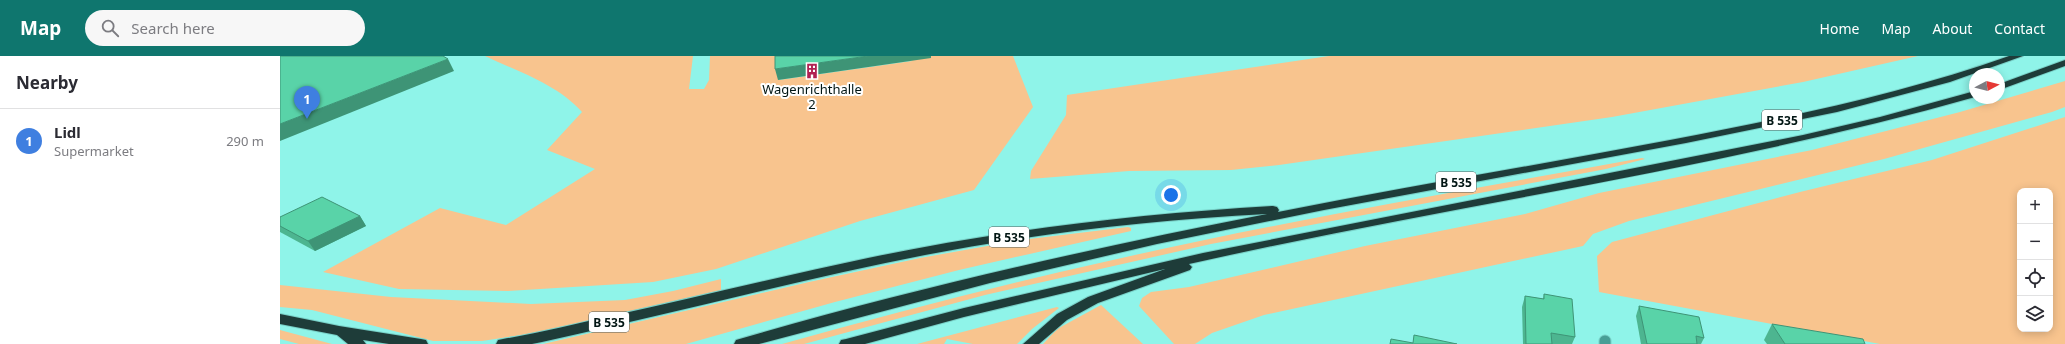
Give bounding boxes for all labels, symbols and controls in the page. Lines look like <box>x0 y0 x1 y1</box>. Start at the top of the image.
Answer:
search box <box>85 10 365 46</box>
text: Map <box>20 15 61 41</box>
icon: search <box>99 17 121 39</box>
text: Search here <box>131 18 215 38</box>
text: Home <box>1820 19 1859 38</box>
text: Map <box>1881 19 1911 38</box>
text: About <box>1933 19 1972 38</box>
text: Contact <box>1994 19 2045 38</box>
building icon: Wagenrichthalle 2 <box>803 62 821 80</box>
north arrow <box>1969 68 2005 104</box>
text: Nearby <box>16 71 78 94</box>
place label: Wagenrichthalle 2 <box>762 80 862 113</box>
pin: 1 <box>294 86 320 119</box>
road number: B 535 <box>1762 110 1802 130</box>
text: Lidl <box>54 122 81 142</box>
text: 1 <box>25 132 33 150</box>
text: 290 m <box>226 132 264 150</box>
text: Supermarket <box>54 142 134 160</box>
road number: B 535 <box>1436 172 1476 192</box>
your location <box>1161 185 1181 205</box>
map controls <box>2017 188 2053 332</box>
button: + <box>2017 188 2053 224</box>
button: − <box>2017 224 2053 260</box>
road number: B 535 <box>989 227 1029 247</box>
button: locate <box>2017 260 2053 296</box>
button: layers <box>2017 296 2053 332</box>
road number: B 535 <box>589 312 629 332</box>

